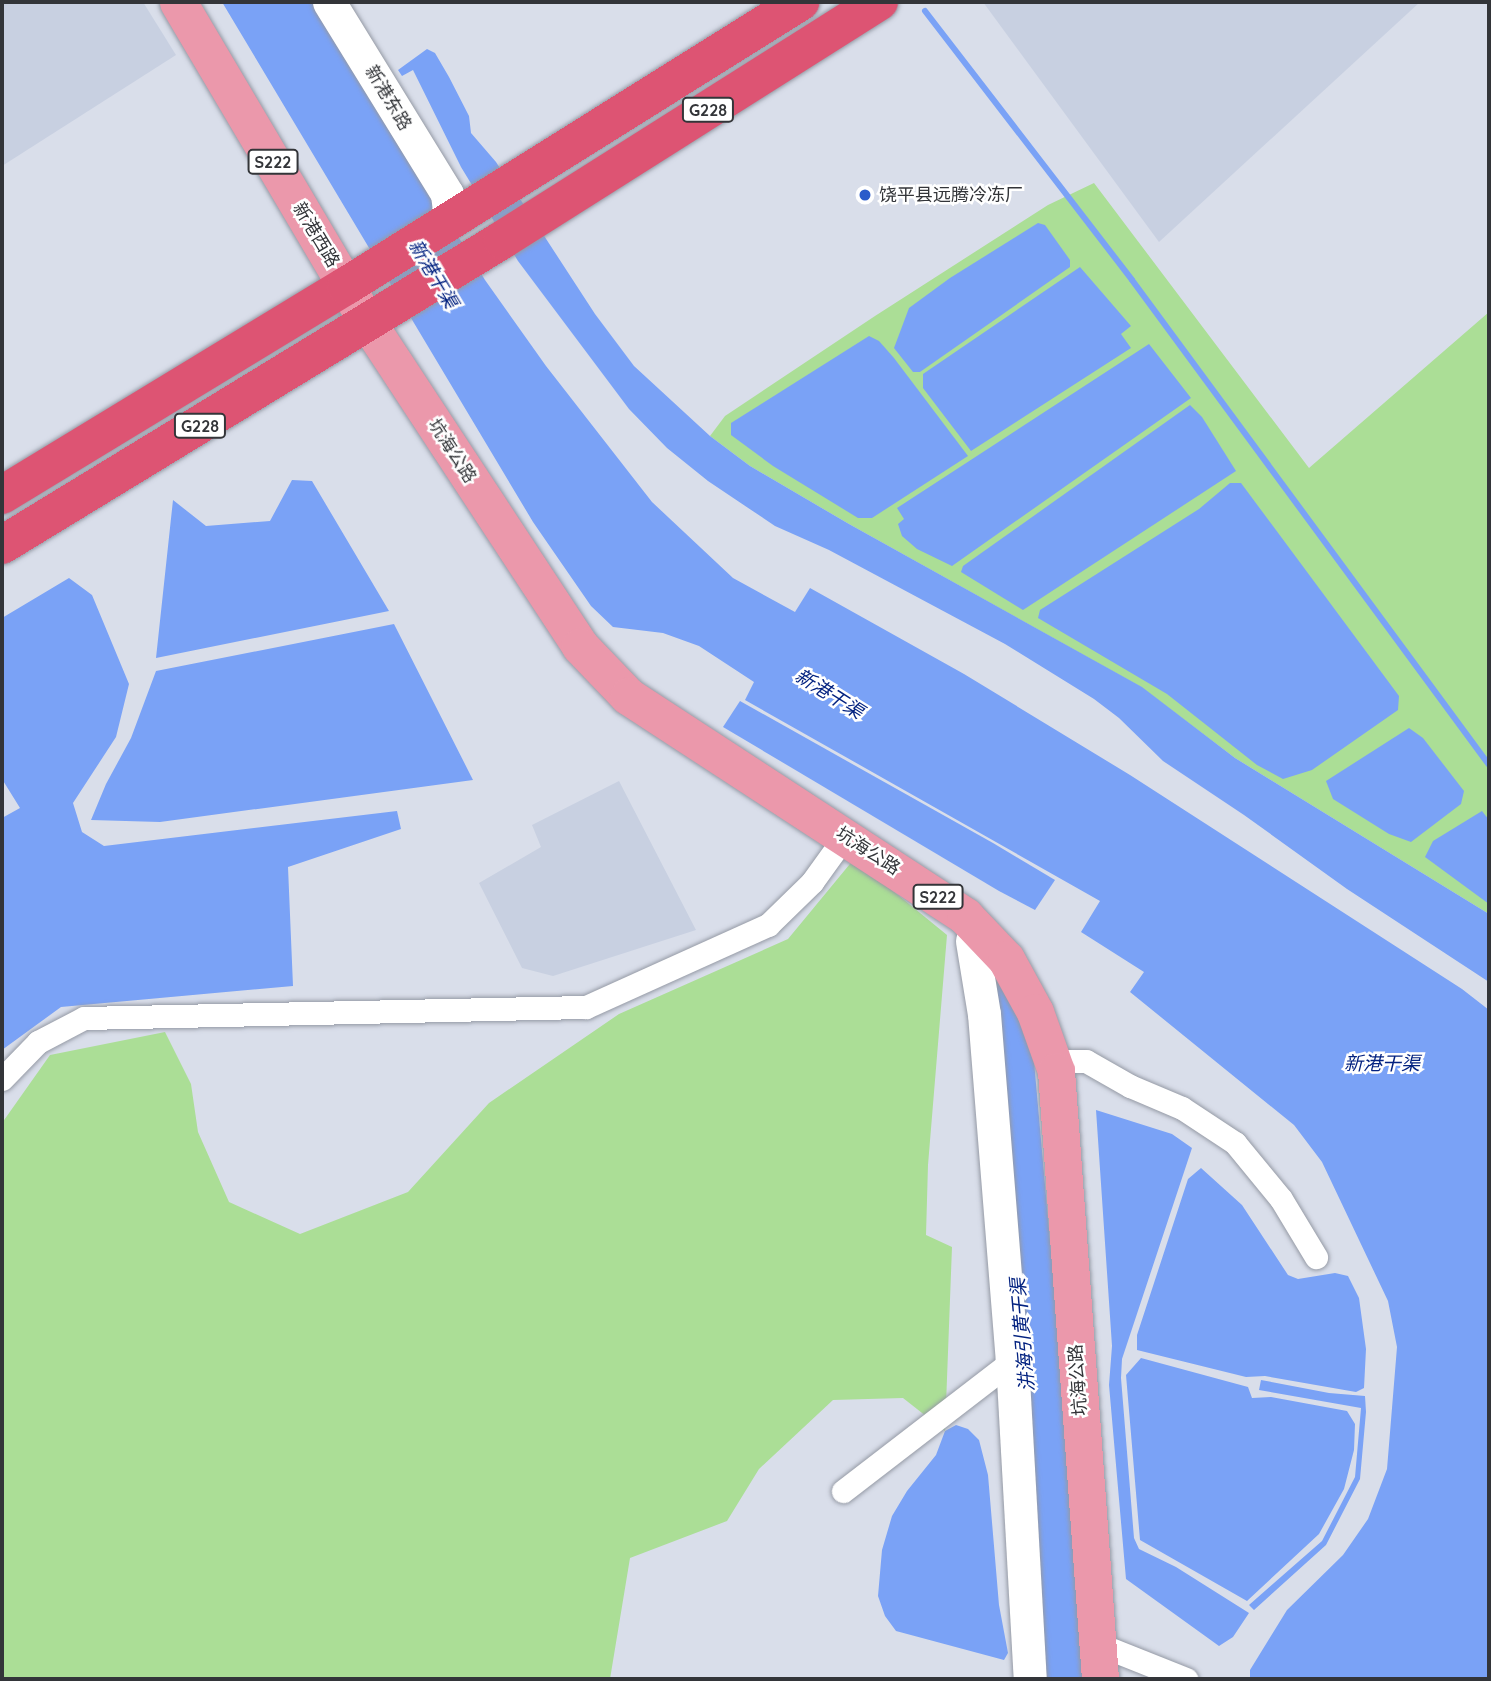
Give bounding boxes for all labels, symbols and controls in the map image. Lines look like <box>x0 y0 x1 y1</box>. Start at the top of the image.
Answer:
street label: 新港东路 <box>360 62 416 134</box>
road number: G228 <box>682 97 734 122</box>
road number: S222 <box>247 150 299 174</box>
place label: 饶平县远腾冷冻厂 <box>879 184 1023 206</box>
marker: 饶平县远腾冷冻厂 <box>857 187 873 203</box>
street label: 新港西路 <box>288 199 344 271</box>
water label: 新港干渠 <box>404 236 462 312</box>
road number: G228 <box>174 414 226 438</box>
street label: 坑海公路 <box>423 415 481 487</box>
water label: 新港干渠 <box>791 664 867 724</box>
street label: 坑海公路 <box>832 822 904 880</box>
road number: S222 <box>912 884 964 909</box>
water label: 新港干渠 <box>1344 1053 1420 1075</box>
water label: 汫海引黄干渠 <box>1007 1277 1039 1393</box>
street label: 坑海公路 <box>1065 1343 1091 1417</box>

